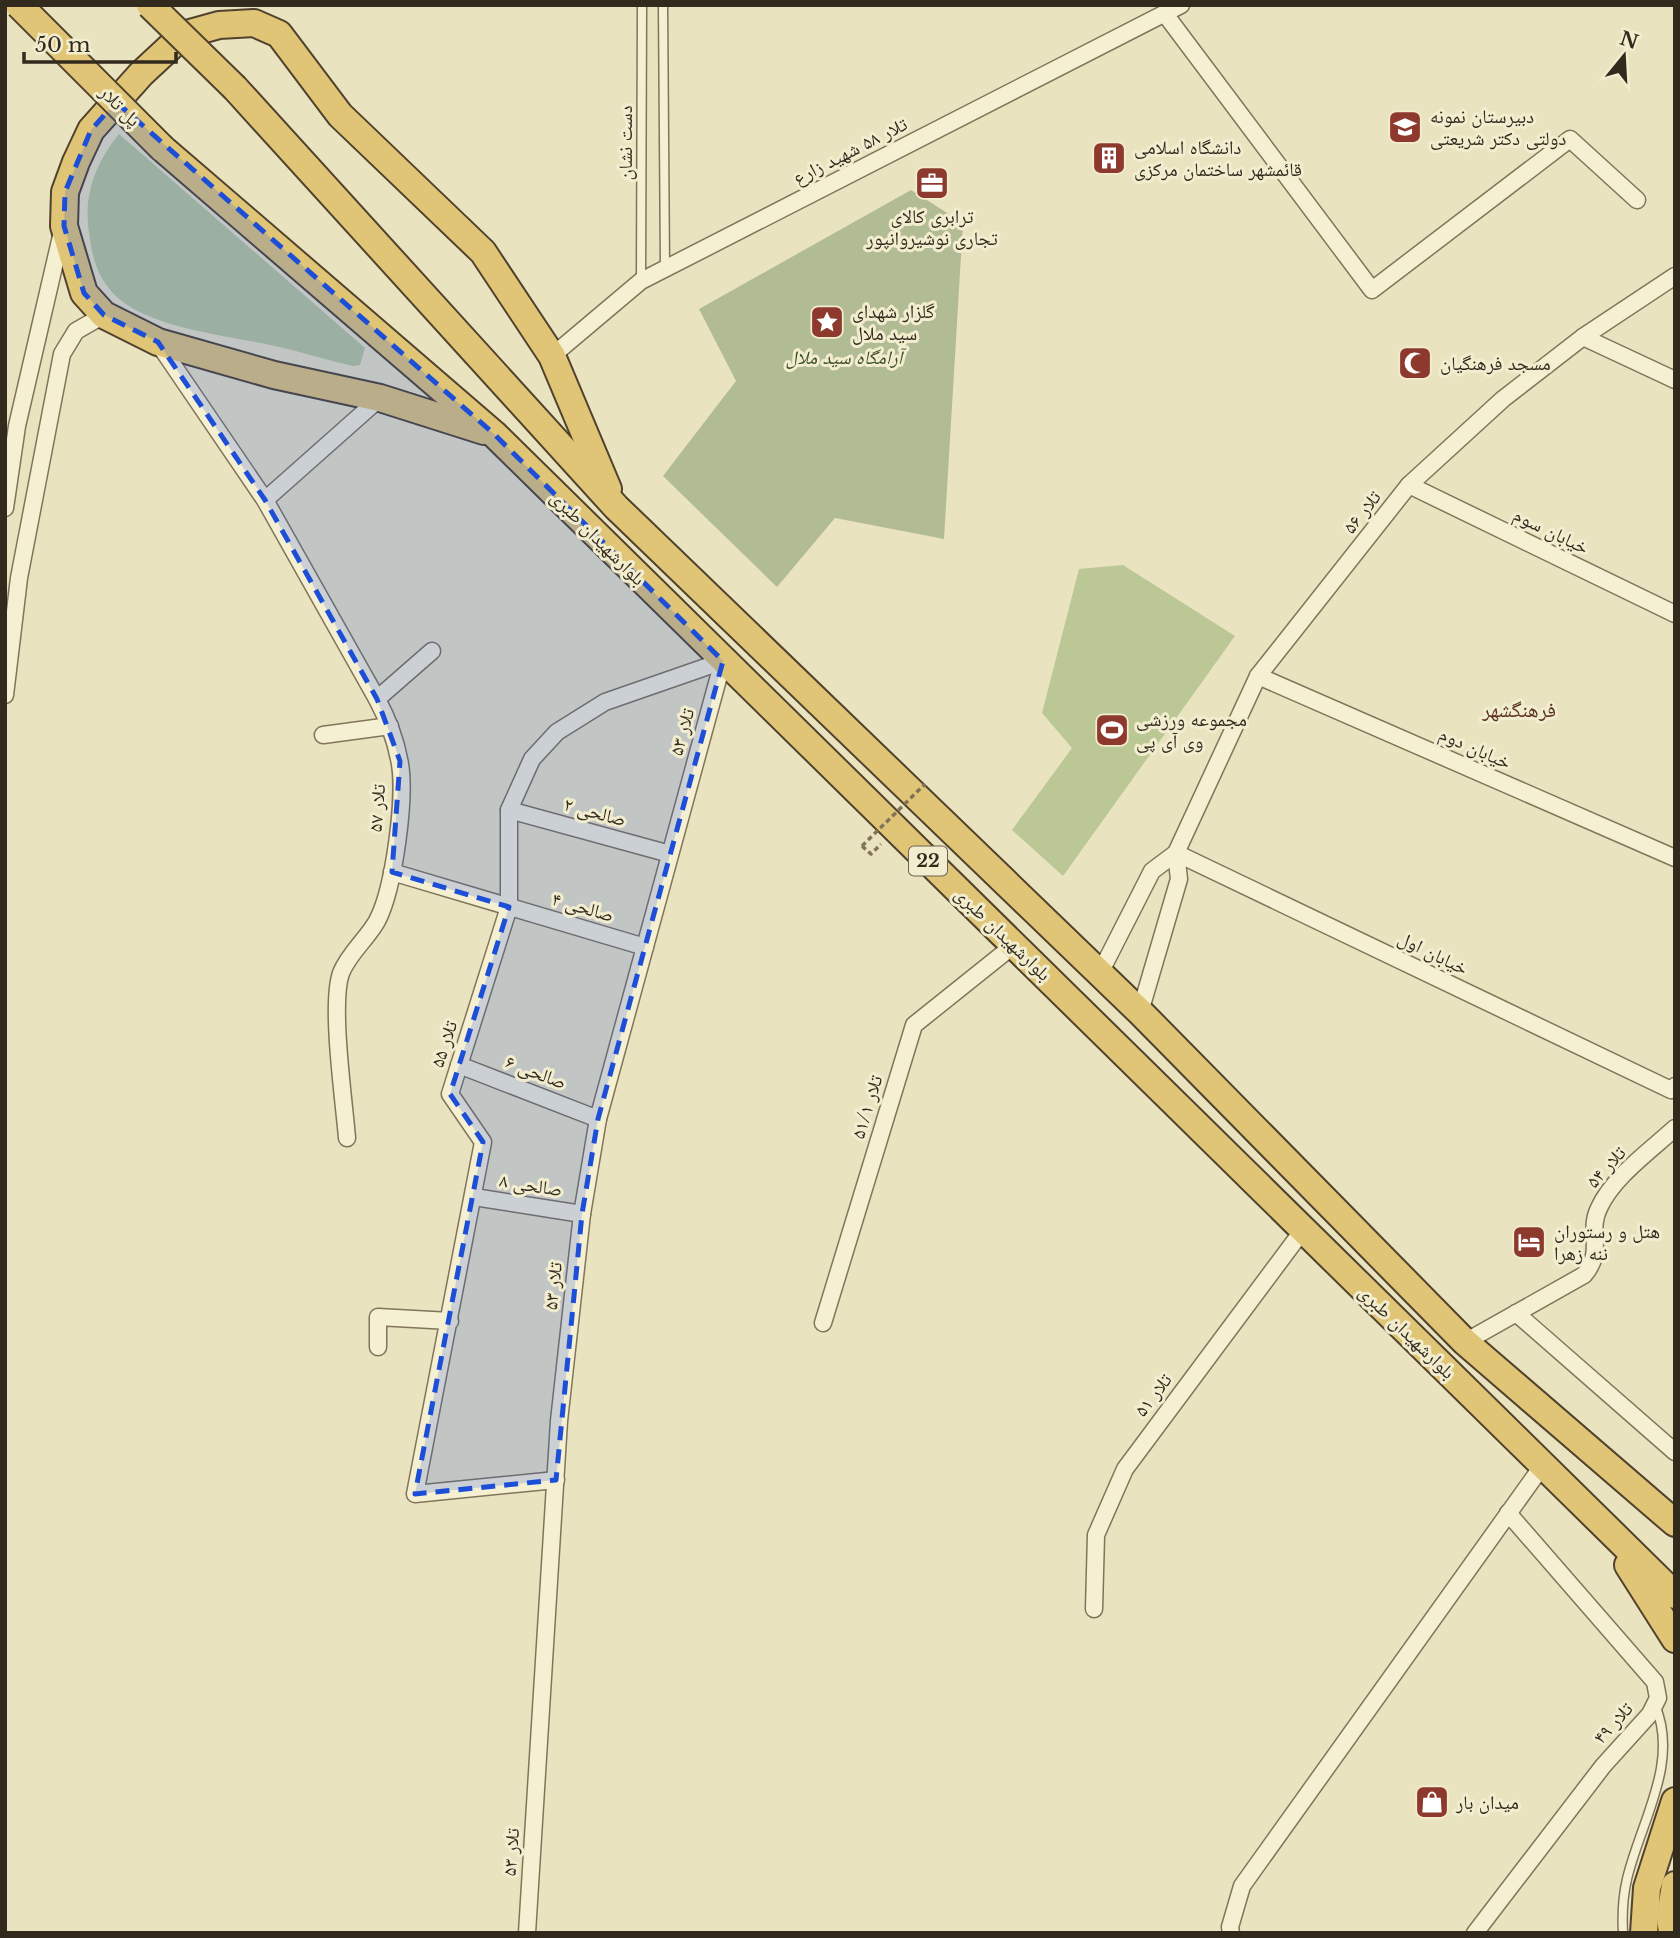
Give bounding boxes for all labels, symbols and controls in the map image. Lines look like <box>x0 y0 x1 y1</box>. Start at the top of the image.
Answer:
scale bar <box>24 21 177 65</box>
north arrow <box>1589 21 1659 91</box>
text: N <box>1617 27 1641 54</box>
text: 50 m <box>35 32 91 58</box>
street label: پل تلار <box>94 80 145 131</box>
street label: دست نشان <box>614 105 637 181</box>
place label: دبیرستان نمونه دولتی دکتر شریعتی <box>1430 105 1566 150</box>
school or university icon: دبیرستان نمونه دولتی دکتر شریعتی <box>1386 108 1424 146</box>
street label: تلار ۵۸ شهید زارع <box>789 112 911 190</box>
place label: دانشگاه اسلامی قائمشهر ساختمان مرکزی <box>1134 136 1302 181</box>
building icon: دانشگاه اسلامی قائمشهر ساختمان مرکزی <box>1090 139 1128 177</box>
office icon: ترابری کالای تجاری نوشیروانپور <box>913 164 951 202</box>
place label: ترابری کالای تجاری نوشیروانپور <box>865 205 998 250</box>
place label: گلزار شهدای سید ملال <box>852 300 935 345</box>
place icon: گلزار شهدای سید ملال <box>808 303 846 341</box>
mosque icon: مسجد فرهنگیان <box>1396 344 1434 382</box>
park label: آرامگاه سید ملال <box>786 346 907 369</box>
place label: مسجد فرهنگیان <box>1440 352 1551 375</box>
street label: بلوارشهیدان طبری <box>546 486 650 590</box>
street label: تلار ۵۶ <box>1338 486 1386 538</box>
street label: خیابان سوم <box>1509 503 1592 561</box>
district label: فرهنگشهر <box>1481 697 1556 723</box>
street label: تلار ۵۳ <box>665 705 699 758</box>
place label: مجموعه ورزشی وی آی پی <box>1136 708 1247 753</box>
sports icon: مجموعه ورزشی وی آی پی <box>1093 711 1131 749</box>
street label: خیابان دوم <box>1435 722 1515 776</box>
street label: تلار ۵۷ <box>364 783 390 833</box>
street label: صالحی ۲ <box>561 793 629 831</box>
road number: 22 <box>909 846 947 876</box>
street label: بلوارشهیدان طبری <box>950 882 1056 986</box>
street label: صالحی ۴ <box>549 887 617 927</box>
street label: خیابان اول <box>1394 926 1472 980</box>
street label: تلار ۵۵ <box>426 1017 462 1070</box>
street label: صالحی ۶ <box>502 1050 570 1094</box>
street label: تلار ۵۱/۱ <box>846 1072 888 1142</box>
street label: تلار ۵۴ <box>1581 1141 1631 1193</box>
street label: صالحی ۸ <box>498 1169 564 1201</box>
place label: هتل و رستوران ننه زهرا <box>1554 1220 1660 1265</box>
hotel icon: هتل و رستوران ننه زهرا <box>1510 1223 1548 1261</box>
street label: تلار ۵۳ <box>539 1261 567 1311</box>
street label: بلوارشهیدان طبری <box>1354 1280 1460 1384</box>
street label: تلار ۵۱ <box>1129 1369 1177 1421</box>
street label: تلار ۴۹ <box>1588 1697 1638 1749</box>
shop icon: میدان بار <box>1413 1783 1451 1821</box>
place label: میدان بار <box>1455 1791 1519 1814</box>
street label: تلار ۵۳ <box>498 1827 524 1877</box>

